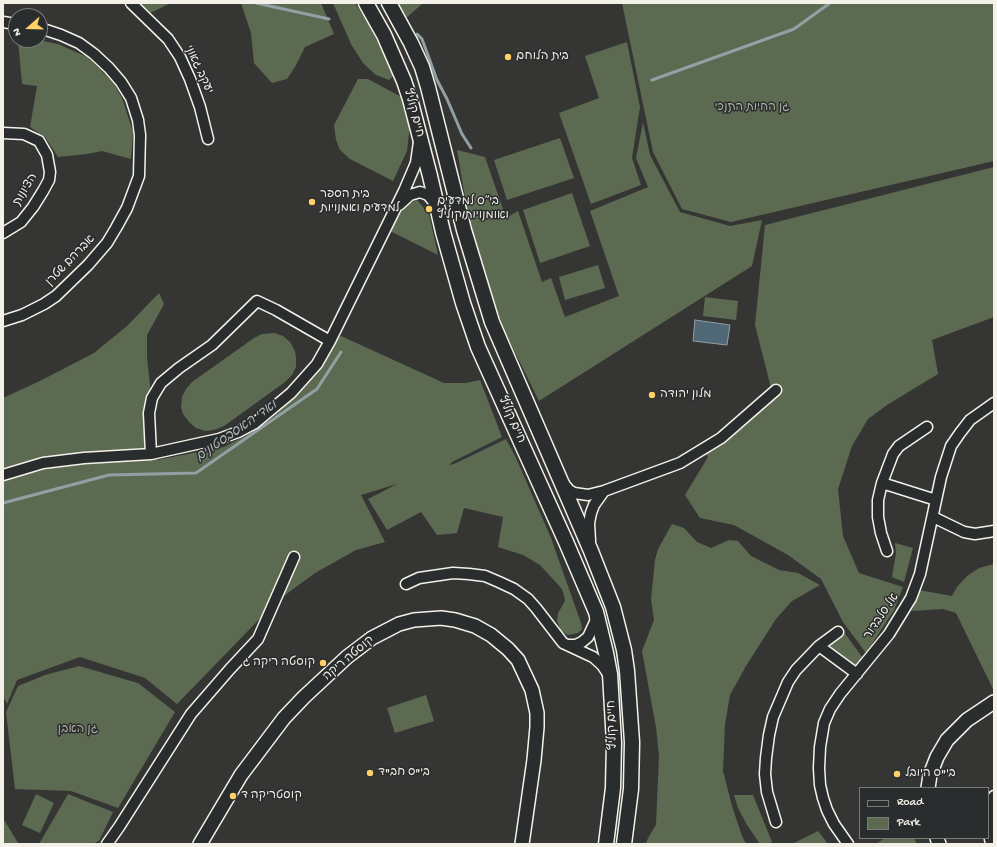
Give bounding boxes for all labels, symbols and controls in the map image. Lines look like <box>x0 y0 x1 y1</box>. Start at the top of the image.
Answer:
north arrow <box>8 8 48 48</box>
text: N <box>11 26 25 37</box>
street label: יעקב גאוני <box>180 43 216 97</box>
place label: בית הלוחם <box>516 50 569 64</box>
marker: בית הלוחם <box>503 52 513 62</box>
street label: חיים קוליץ <box>400 87 426 139</box>
park label: גן החיות התנכי <box>714 101 790 115</box>
street label: הציונות <box>11 171 41 209</box>
place label: בית הספר למדעים ואמנויות <box>320 188 400 216</box>
place label: בי״ס למדעים ואומנויות/קוליץ <box>437 195 509 223</box>
marker: בית הספר למדעים ואמנויות <box>307 197 317 207</box>
marker: בי״ס למדעים ואומנויות/קוליץ <box>424 204 434 214</box>
street label: אברהם שטרן <box>43 233 99 289</box>
place label: מלון יהודה <box>660 388 711 402</box>
marker: מלון יהודה <box>647 390 657 400</box>
street label: חיים קוליץ <box>494 394 528 446</box>
water label: ואדי האסבסטונים <box>193 398 281 466</box>
street label: אל סלבדור <box>861 591 903 643</box>
street label: קוסטה ריקה <box>321 634 377 684</box>
place label: קוסטה ריקה ג <box>243 656 315 670</box>
marker: קוסטה ריקה ג <box>318 658 328 668</box>
street label: חיים קוליץ <box>605 700 621 750</box>
park label: גן האבן <box>58 723 98 737</box>
place label: בי"ס חב"ד <box>378 766 430 780</box>
place label: בי"ס היובל <box>905 767 956 781</box>
marker: בי"ס חב"ד <box>365 768 375 778</box>
marker: בי"ס היובל <box>892 769 902 779</box>
legend <box>859 787 989 839</box>
place label: קוסטריקה ד <box>241 789 302 803</box>
marker: קוסטריקה ד <box>228 791 238 801</box>
text: Road <box>897 796 923 810</box>
text: Park <box>897 816 920 830</box>

